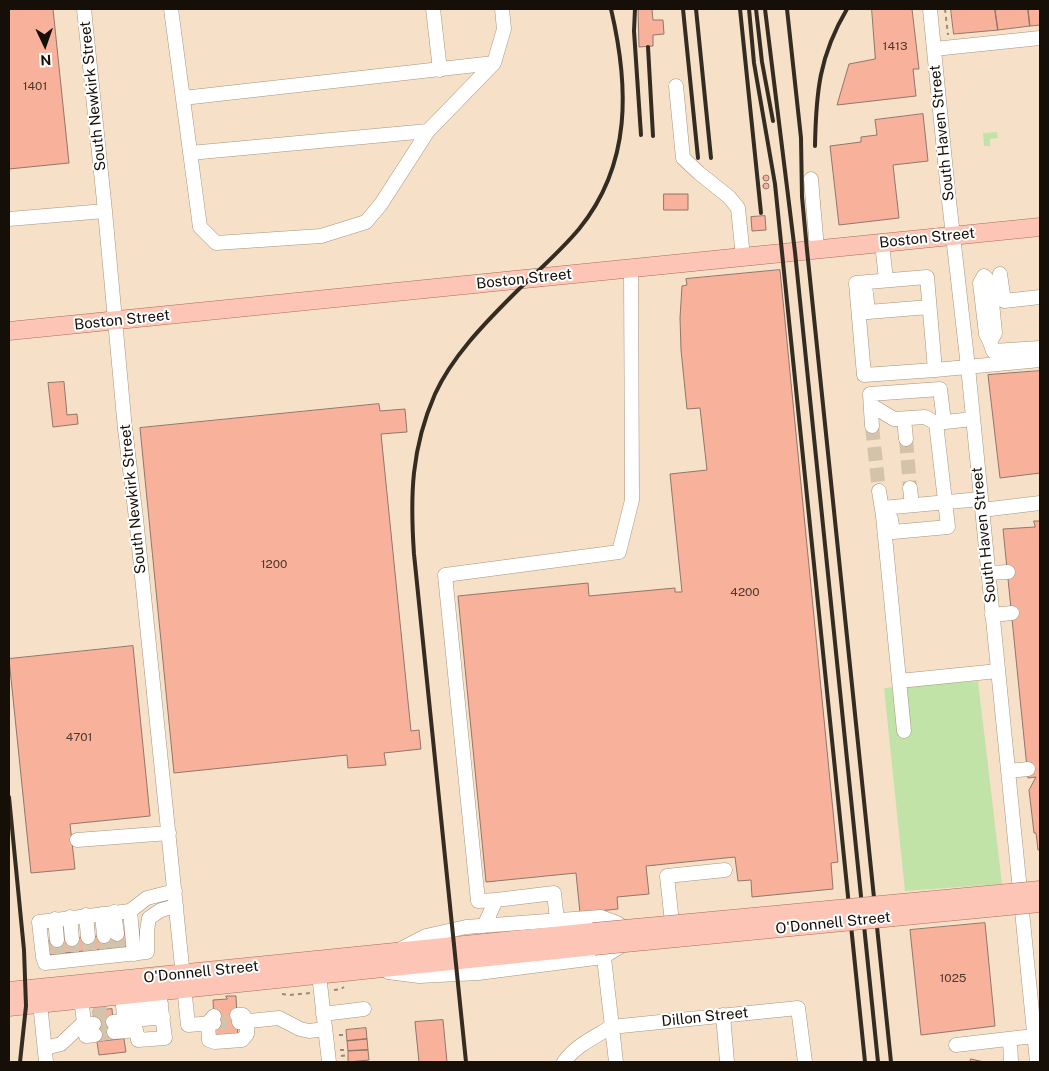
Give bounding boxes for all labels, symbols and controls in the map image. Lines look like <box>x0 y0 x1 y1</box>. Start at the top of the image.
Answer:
north arrow <box>20 20 70 70</box>
street label: South Newkirk Street <box>76 20 110 172</box>
house number: 1413 <box>883 39 907 53</box>
text: N <box>40 52 52 68</box>
street label: South Haven Street <box>926 64 958 202</box>
house number: 1401 <box>23 79 47 93</box>
street label: Boston Street <box>878 224 976 252</box>
street label: Boston Street <box>475 265 573 293</box>
street label: Boston Street <box>73 306 171 334</box>
street label: South Newkirk Street <box>116 423 150 575</box>
street label: South Haven Street <box>968 466 1000 604</box>
house number: 1200 <box>261 557 287 571</box>
house number: 4200 <box>730 585 760 599</box>
house number: 4701 <box>66 730 92 744</box>
street label: O'Donnell Street <box>775 908 891 938</box>
street label: O'Donnell Street <box>143 957 259 987</box>
house number: 1025 <box>939 971 967 985</box>
street label: Dillon Street <box>661 1003 749 1031</box>

